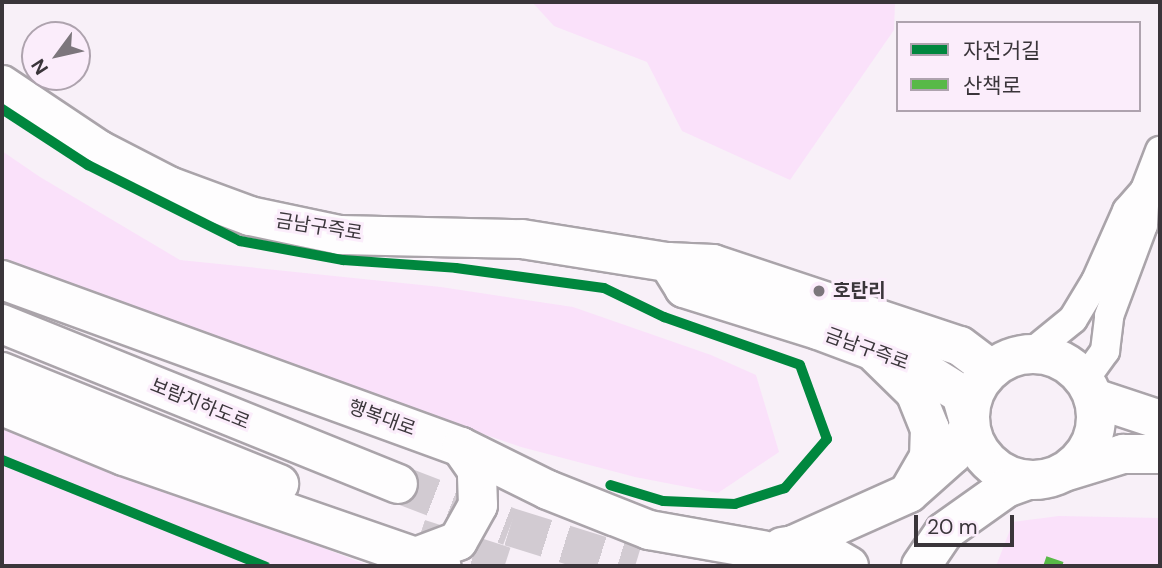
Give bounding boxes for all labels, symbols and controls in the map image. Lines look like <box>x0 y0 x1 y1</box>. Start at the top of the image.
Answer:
north arrow <box>21 21 91 91</box>
legend <box>896 21 1141 112</box>
text: 자전거길 <box>963 37 1040 65</box>
text: N <box>25 54 54 79</box>
text: 산책로 <box>963 72 1021 100</box>
street label: 금남구즉로 <box>274 209 364 245</box>
place label: 호탄리 <box>833 280 885 302</box>
marker: 호탄리 <box>811 283 827 299</box>
street label: 금남구즉로 <box>822 323 912 375</box>
street label: 보람지하도로 <box>147 374 253 434</box>
street label: 행복대로 <box>345 395 419 441</box>
scale bar <box>917 502 1017 546</box>
text: 20 m <box>927 513 978 541</box>

